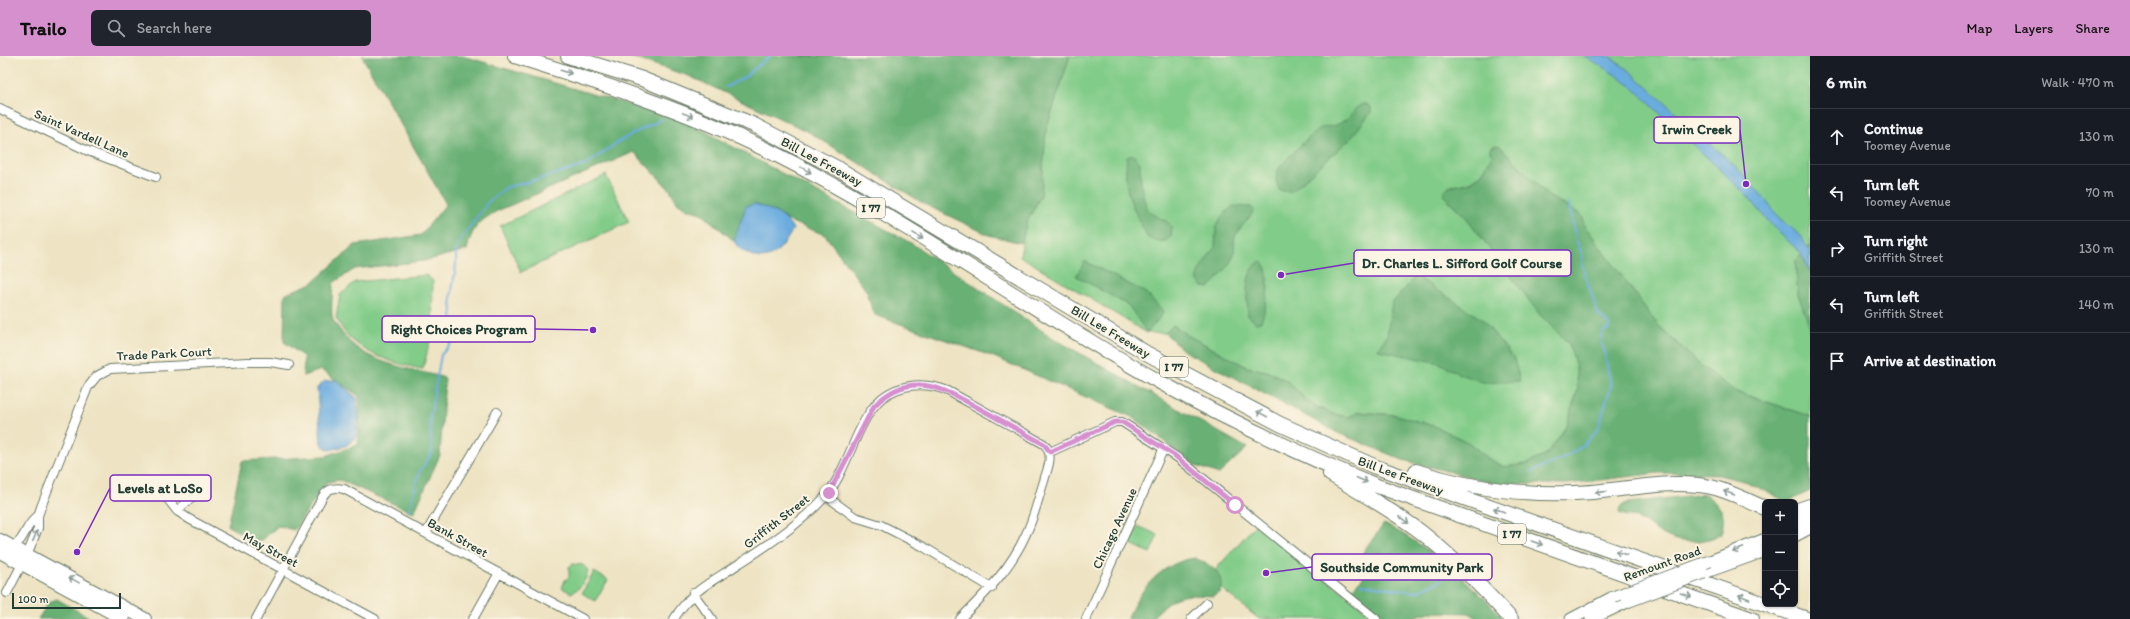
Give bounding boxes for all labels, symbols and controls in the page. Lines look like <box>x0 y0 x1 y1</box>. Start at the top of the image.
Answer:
search box <box>91 10 371 46</box>
text: Trailo <box>20 17 67 40</box>
icon: search <box>105 17 127 39</box>
text: Search here <box>137 19 212 37</box>
text: Map <box>1967 20 1992 37</box>
text: Layers <box>2014 20 2053 37</box>
text: Share <box>2075 20 2110 37</box>
one-way arrow <box>559 69 572 76</box>
text: 6 min <box>1826 72 1867 92</box>
text: Walk · 470 m <box>2041 75 2114 90</box>
street label: Saint Vardell Lane <box>32 106 132 161</box>
one-way arrow <box>682 112 694 120</box>
callout: Irwin Creek <box>1654 117 1740 143</box>
text: Continue <box>1864 120 1923 138</box>
text: Irwin Creek <box>1662 121 1733 138</box>
icon: ahead <box>1826 126 1848 148</box>
text: 130 m <box>2079 129 2114 144</box>
street label: Bill Lee Freeway <box>779 134 865 189</box>
text: Toomey Avenue <box>1864 138 1951 153</box>
one-way arrow <box>800 167 812 174</box>
text: Turn left <box>1864 176 1919 194</box>
icon: left <box>1826 182 1848 204</box>
text: 70 m <box>2086 185 2114 200</box>
text: Toomey Avenue <box>1864 194 1951 209</box>
road number: I 77 <box>857 198 885 218</box>
one-way arrow <box>912 232 924 240</box>
text: Turn right <box>1864 232 1928 250</box>
icon: right <box>1826 238 1848 260</box>
text: 130 m <box>2079 241 2114 256</box>
callout: Dr. Charles L. Sifford Golf Course <box>1354 250 1571 276</box>
text: Griffith Street <box>1864 250 1943 265</box>
text: Dr. Charles L. Sifford Golf Course <box>1362 255 1562 272</box>
text: Turn left <box>1864 288 1919 306</box>
icon: left <box>1826 294 1848 316</box>
text: 140 m <box>2078 297 2114 312</box>
street label: Bill Lee Freeway <box>1068 302 1153 361</box>
text: Griffith Street <box>1864 306 1943 321</box>
callout: Right Choices Program <box>382 316 535 342</box>
text: Right Choices Program <box>391 321 528 338</box>
street label: Trade Park Court <box>116 344 212 363</box>
icon: arrive <box>1826 350 1848 372</box>
text: Arrive at destination <box>1864 352 1996 370</box>
road number: I 77 <box>1160 357 1188 377</box>
one-way arrow <box>1256 410 1268 418</box>
street label: Bill Lee Freeway <box>1356 453 1446 498</box>
callout: Levels at LoSo <box>110 475 211 501</box>
one-way arrow <box>1356 477 1368 484</box>
text: Levels at LoSo <box>117 480 203 497</box>
route end <box>820 484 838 502</box>
street label: Chicago Avenue <box>1089 485 1140 571</box>
one-way arrow <box>1595 488 1608 495</box>
one-way arrow <box>1724 488 1736 496</box>
street label: Griffith Street <box>740 491 812 552</box>
route start <box>1226 496 1244 514</box>
map controls <box>1762 499 1798 607</box>
button: + <box>1762 499 1798 535</box>
one-way arrow <box>1492 506 1505 513</box>
street label: Bank Street <box>425 515 491 560</box>
one-way arrow <box>1398 516 1409 524</box>
road number: I 77 <box>1498 524 1526 544</box>
street label: May Street <box>241 529 301 570</box>
one-way arrow <box>32 530 39 542</box>
button: − <box>1762 535 1798 571</box>
one-way arrow <box>1530 540 1543 547</box>
street label: Remount Road <box>1621 542 1703 584</box>
one-way arrow <box>1732 547 1744 555</box>
one-way arrow <box>1615 549 1628 556</box>
callout: Southside Community Park <box>1312 554 1492 580</box>
text: Southside Community Park <box>1320 559 1485 576</box>
button: locate <box>1762 571 1798 607</box>
one-way arrow <box>68 576 80 583</box>
scale bar <box>12 591 121 610</box>
one-way arrow <box>1680 592 1692 600</box>
one-way arrow <box>1738 592 1750 600</box>
text: 100 m <box>18 593 48 606</box>

